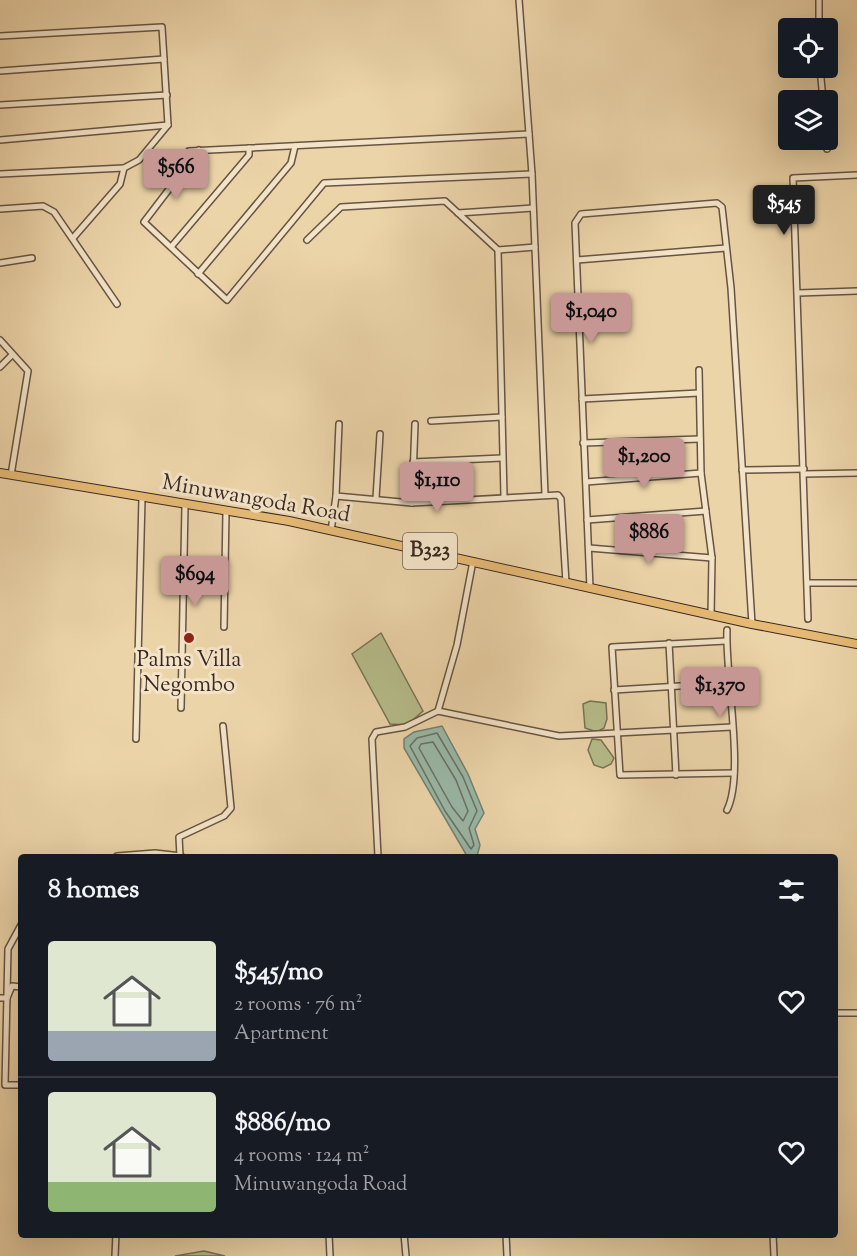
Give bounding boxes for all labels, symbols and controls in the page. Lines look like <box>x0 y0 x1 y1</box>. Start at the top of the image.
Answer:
map controls <box>778 18 838 150</box>
button: locate <box>778 18 838 78</box>
button: layers <box>778 90 838 150</box>
pin: $566 <box>140 149 212 200</box>
text: $566 <box>157 154 195 183</box>
pin: $545 <box>748 185 820 236</box>
text: $545 <box>767 190 801 219</box>
pin: $1,040 <box>542 293 640 344</box>
text: $1,040 <box>565 298 617 327</box>
pin: $1,200 <box>595 438 693 489</box>
text: $1,200 <box>618 443 670 472</box>
pin: $1,110 <box>388 462 486 513</box>
text: $1,110 <box>414 467 460 496</box>
street label: Minuwangoda Road <box>159 468 353 532</box>
pin: $886 <box>613 514 685 565</box>
text: $886 <box>629 519 669 548</box>
road number: B323 <box>403 533 457 569</box>
pin: $694 <box>159 556 231 607</box>
text: $694 <box>175 561 215 590</box>
marker: Palms Villa Negombo <box>182 631 196 645</box>
place label: Palms Villa Negombo <box>136 645 242 702</box>
pin: $1,370 <box>671 667 769 718</box>
text: $1,370 <box>695 672 745 701</box>
text: 8 homes <box>48 872 139 909</box>
icon: filters <box>775 874 808 907</box>
text: $545/mo <box>234 954 323 991</box>
icon: home <box>96 965 168 1037</box>
icon: heart <box>775 985 808 1018</box>
text: 2 rooms · 76 m² <box>234 991 362 1020</box>
text: Apartment <box>234 1020 329 1049</box>
text: $886/mo <box>234 1105 331 1142</box>
icon: home <box>96 1116 168 1188</box>
icon: heart <box>775 1136 808 1169</box>
text: 4 rooms · 124 m² <box>234 1142 369 1171</box>
text: Minuwangoda Road <box>234 1171 407 1200</box>

